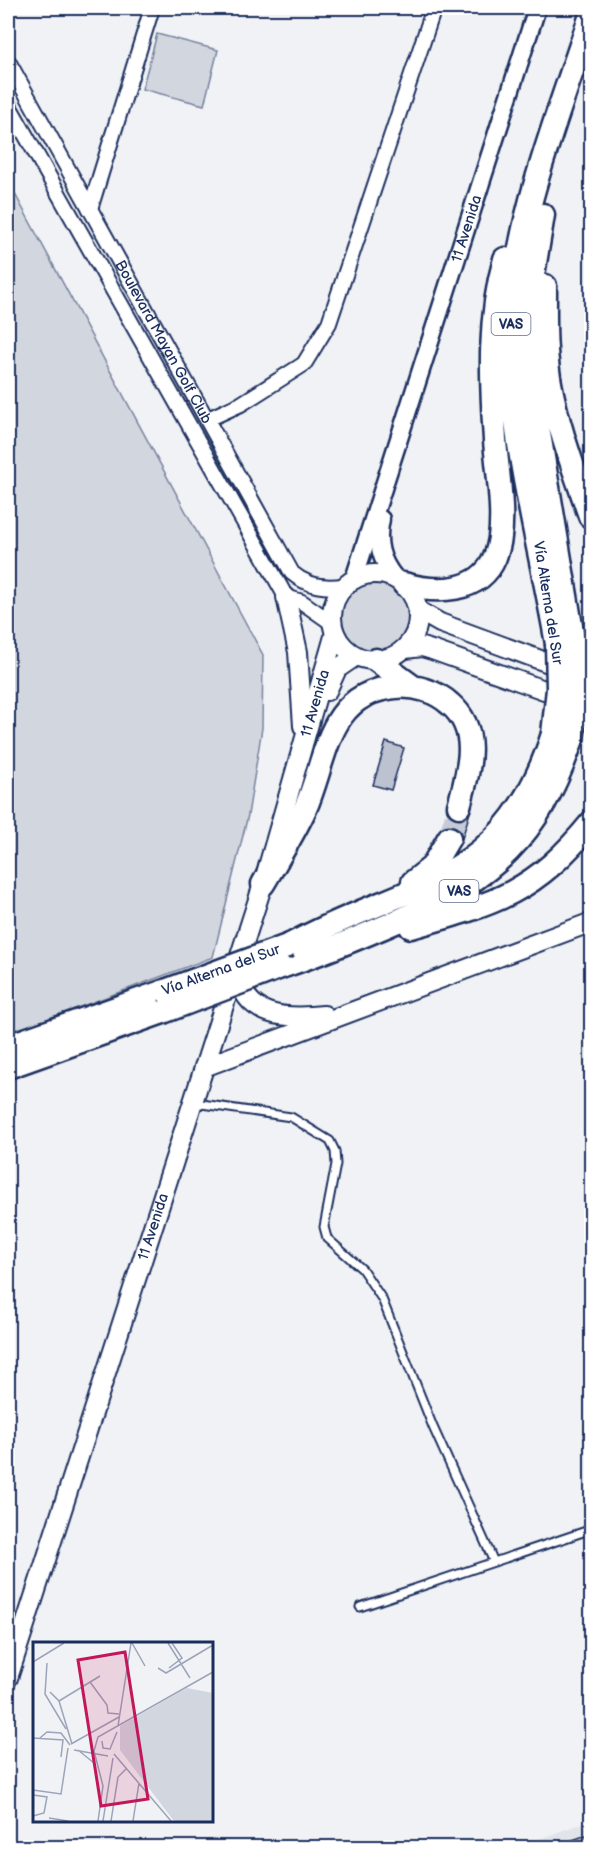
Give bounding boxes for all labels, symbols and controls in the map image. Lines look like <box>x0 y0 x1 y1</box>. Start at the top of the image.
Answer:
street label: 11 Avenida <box>447 193 486 265</box>
street label: Boulevard Mayan Golf Club <box>111 257 217 427</box>
road number: VAS <box>492 313 530 335</box>
street label: Vía Alterna del Sur <box>529 540 567 667</box>
street label: 11 Avenida <box>296 667 334 739</box>
road number: VAS <box>440 880 478 902</box>
street label: Vía Alterna del Sur <box>159 940 283 1000</box>
street label: 11 Avenida <box>133 1191 173 1263</box>
inset map <box>33 1642 213 1822</box>

